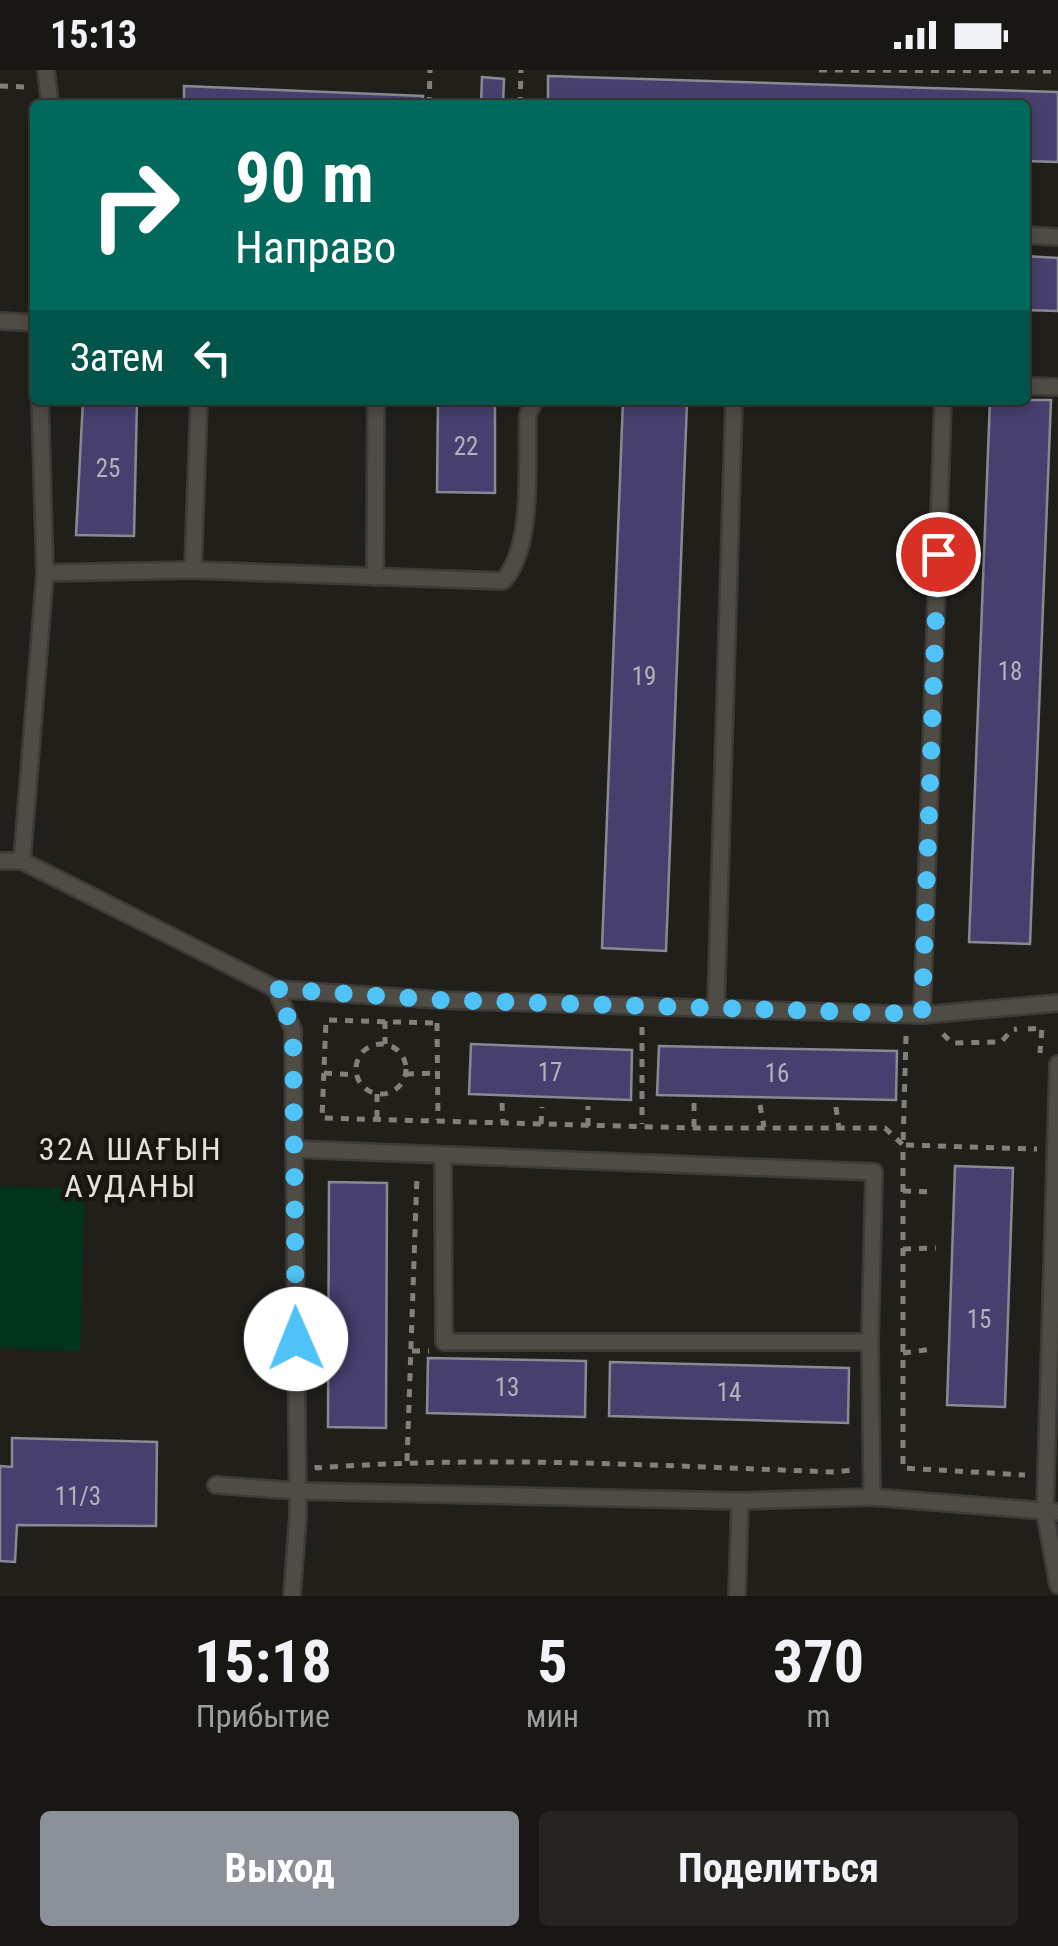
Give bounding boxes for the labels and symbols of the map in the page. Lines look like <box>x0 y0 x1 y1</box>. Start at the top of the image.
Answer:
house number: 22 <box>454 432 478 461</box>
house number: 25 <box>96 454 120 483</box>
pin <box>896 512 981 597</box>
house number: 18 <box>998 657 1022 686</box>
house number: 19 <box>632 662 656 691</box>
house number: 17 <box>538 1058 562 1087</box>
house number: 16 <box>765 1059 789 1088</box>
district label: 32А ШАҒЫН АУДАНЫ <box>39 1130 223 1205</box>
position arrow <box>244 1287 348 1391</box>
house number: 15 <box>967 1305 991 1334</box>
house number: 13 <box>495 1373 519 1402</box>
house number: 14 <box>717 1378 741 1407</box>
house number: 11/3 <box>55 1482 101 1511</box>

